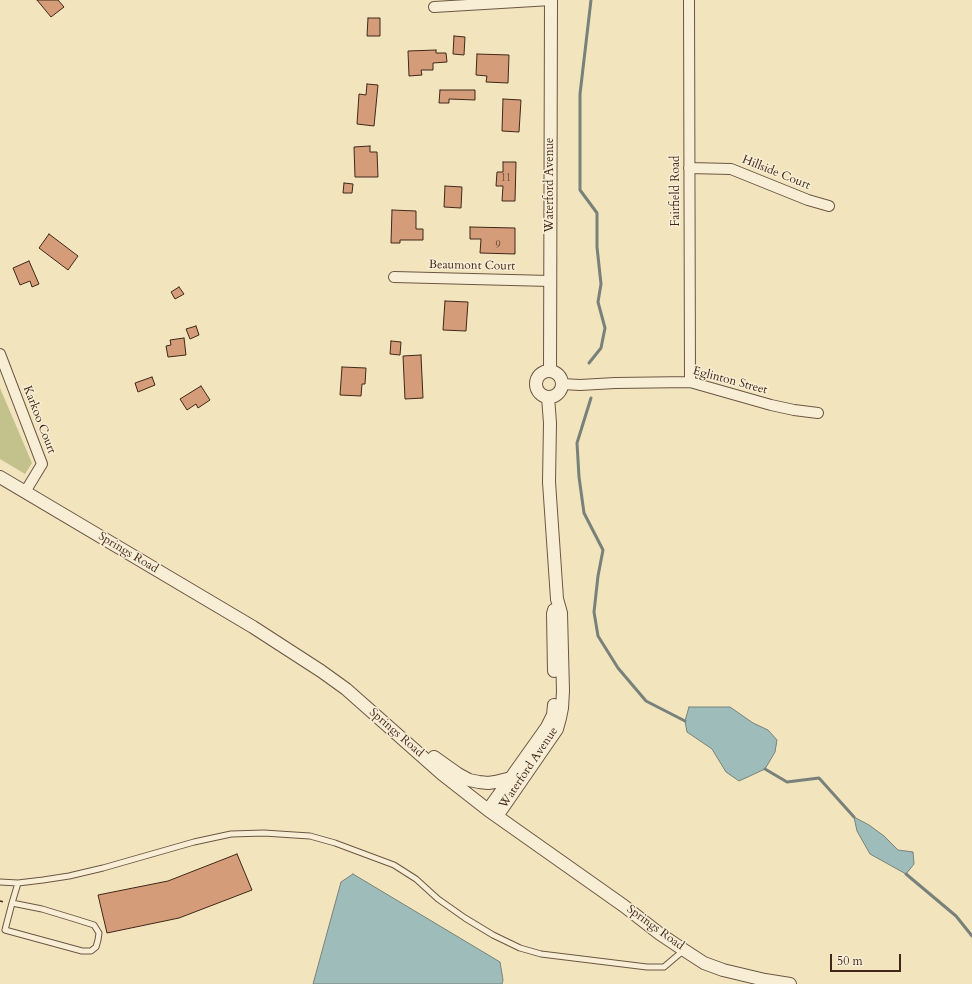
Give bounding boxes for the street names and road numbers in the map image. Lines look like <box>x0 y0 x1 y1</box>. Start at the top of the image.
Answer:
street label: Waterford Avenue <box>543 137 557 233</box>
street label: Hillside Court <box>740 153 812 193</box>
street label: Fairfield Road <box>669 155 683 227</box>
street label: Beaumont Court <box>429 258 515 274</box>
street label: Eglinton Street <box>691 364 769 398</box>
street label: Karkoo Court <box>19 384 59 456</box>
street label: Springs Road <box>95 529 161 577</box>
street label: Springs Road <box>366 705 426 761</box>
street label: Waterford Avenue <box>496 725 562 811</box>
street label: Springs Road <box>624 902 686 954</box>

